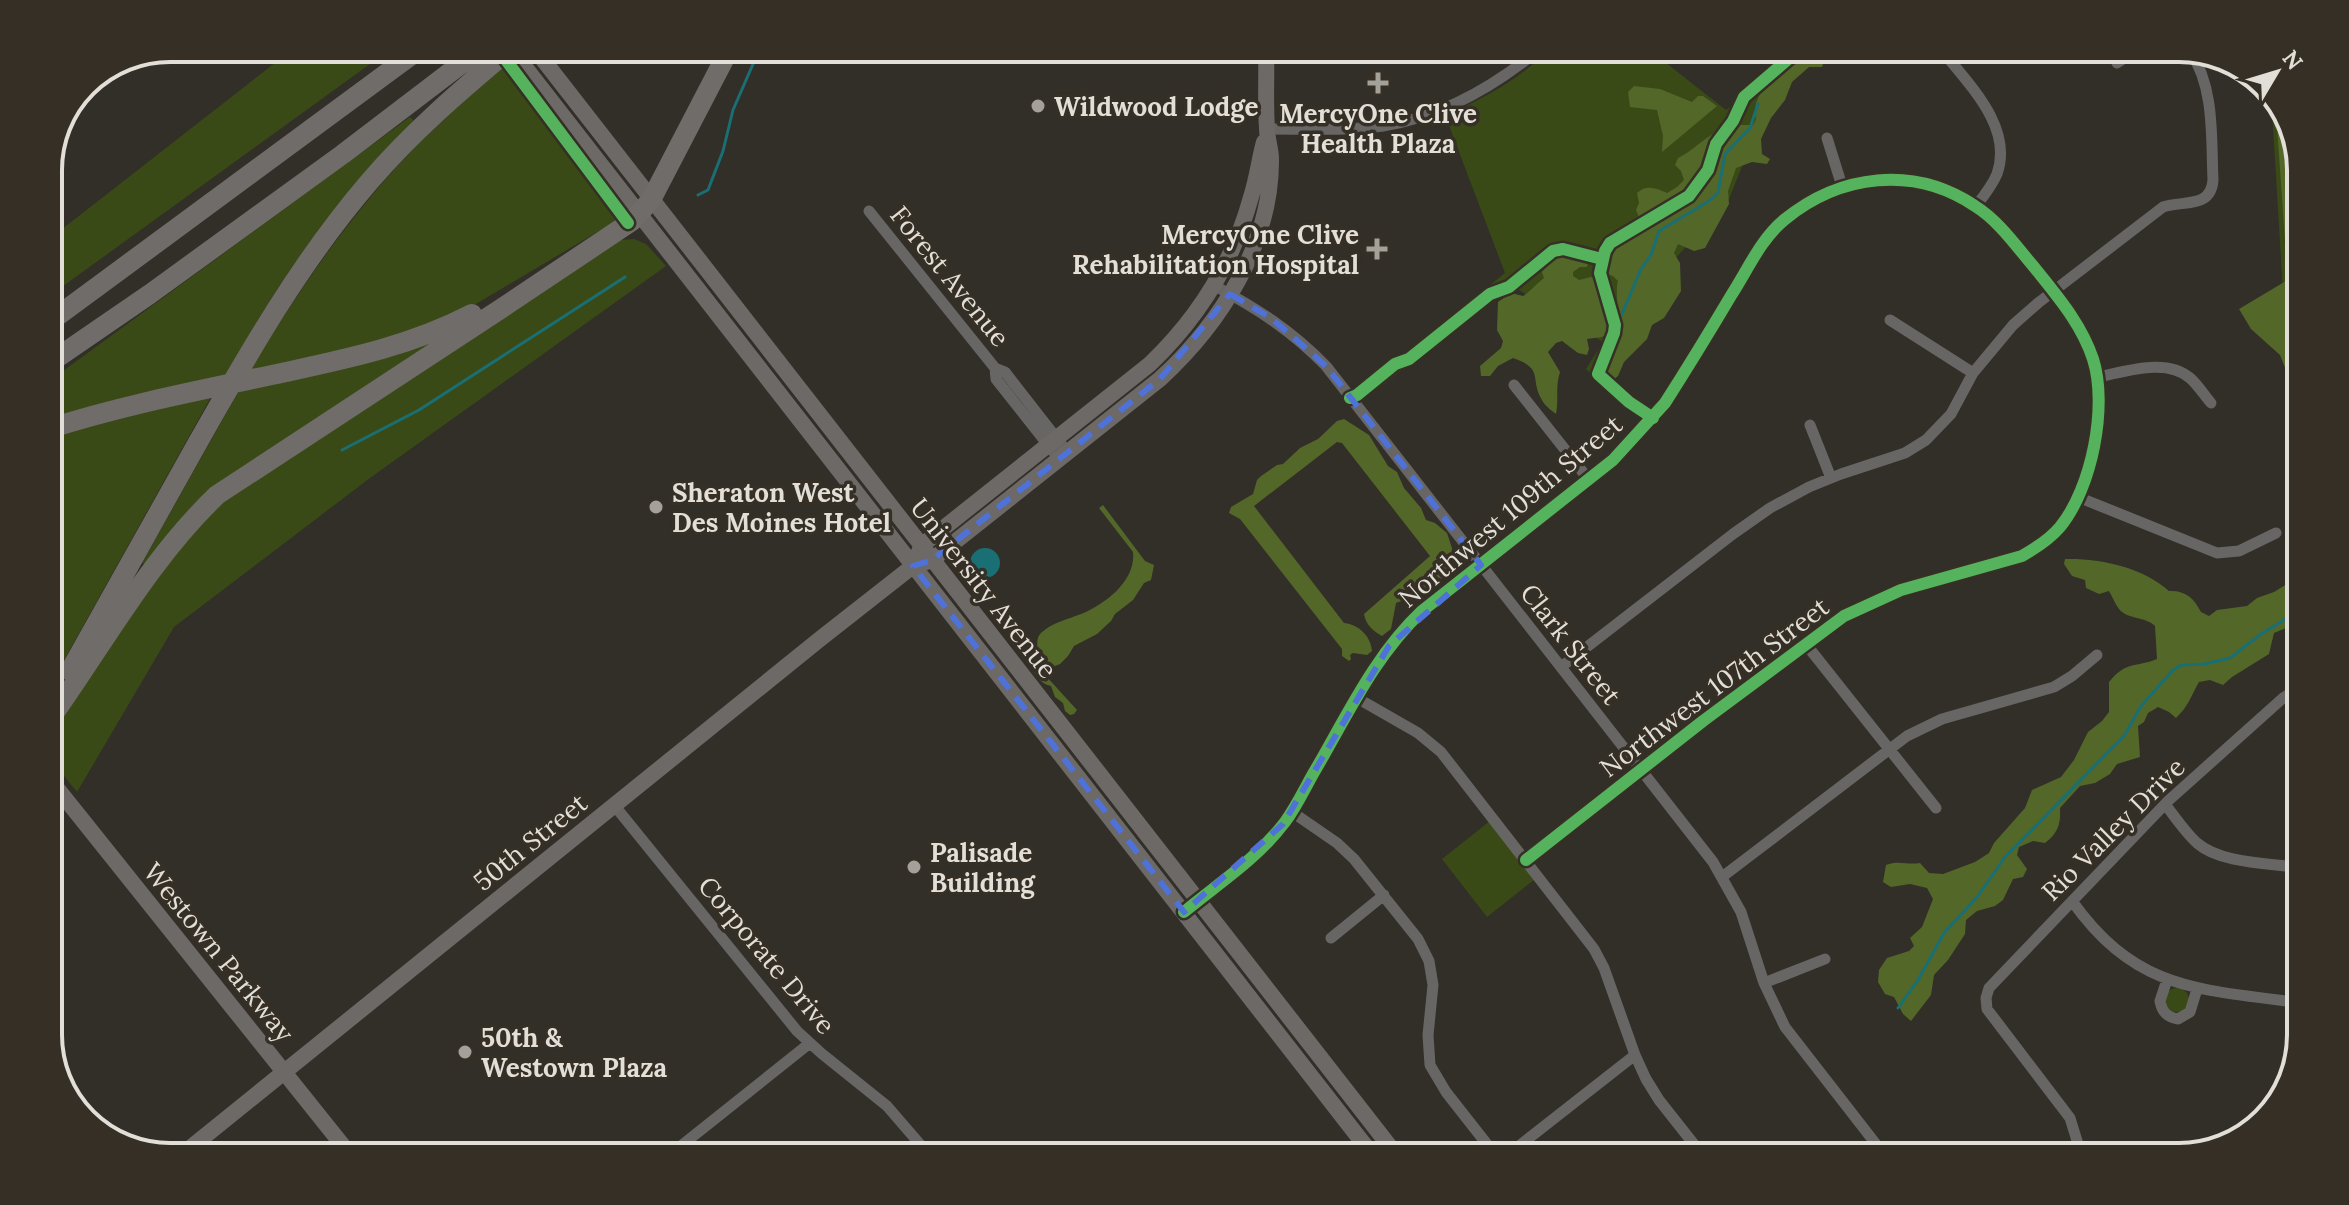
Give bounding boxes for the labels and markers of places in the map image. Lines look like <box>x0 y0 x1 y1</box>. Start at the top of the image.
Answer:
marker: MercyOne Clive Health Plaza <box>1367 72 1389 94</box>
place label: Wildwood Lodge <box>1054 90 1258 123</box>
marker: Wildwood Lodge <box>1029 97 1047 115</box>
place label: MercyOne Clive Health Plaza <box>1279 97 1477 160</box>
place label: MercyOne Clive Rehabilitation Hospital <box>1072 218 1359 281</box>
marker: MercyOne Clive Rehabilitation Hospital <box>1366 238 1388 260</box>
place label: Sheraton West Des Moines Hotel <box>672 476 891 539</box>
marker: Sheraton West Des Moines Hotel <box>647 498 665 516</box>
place label: Palisade Building <box>930 836 1036 899</box>
marker: Palisade Building <box>905 858 923 876</box>
place label: 50th & Westown Plaza <box>481 1021 668 1084</box>
marker: 50th & Westown Plaza <box>456 1043 474 1061</box>

